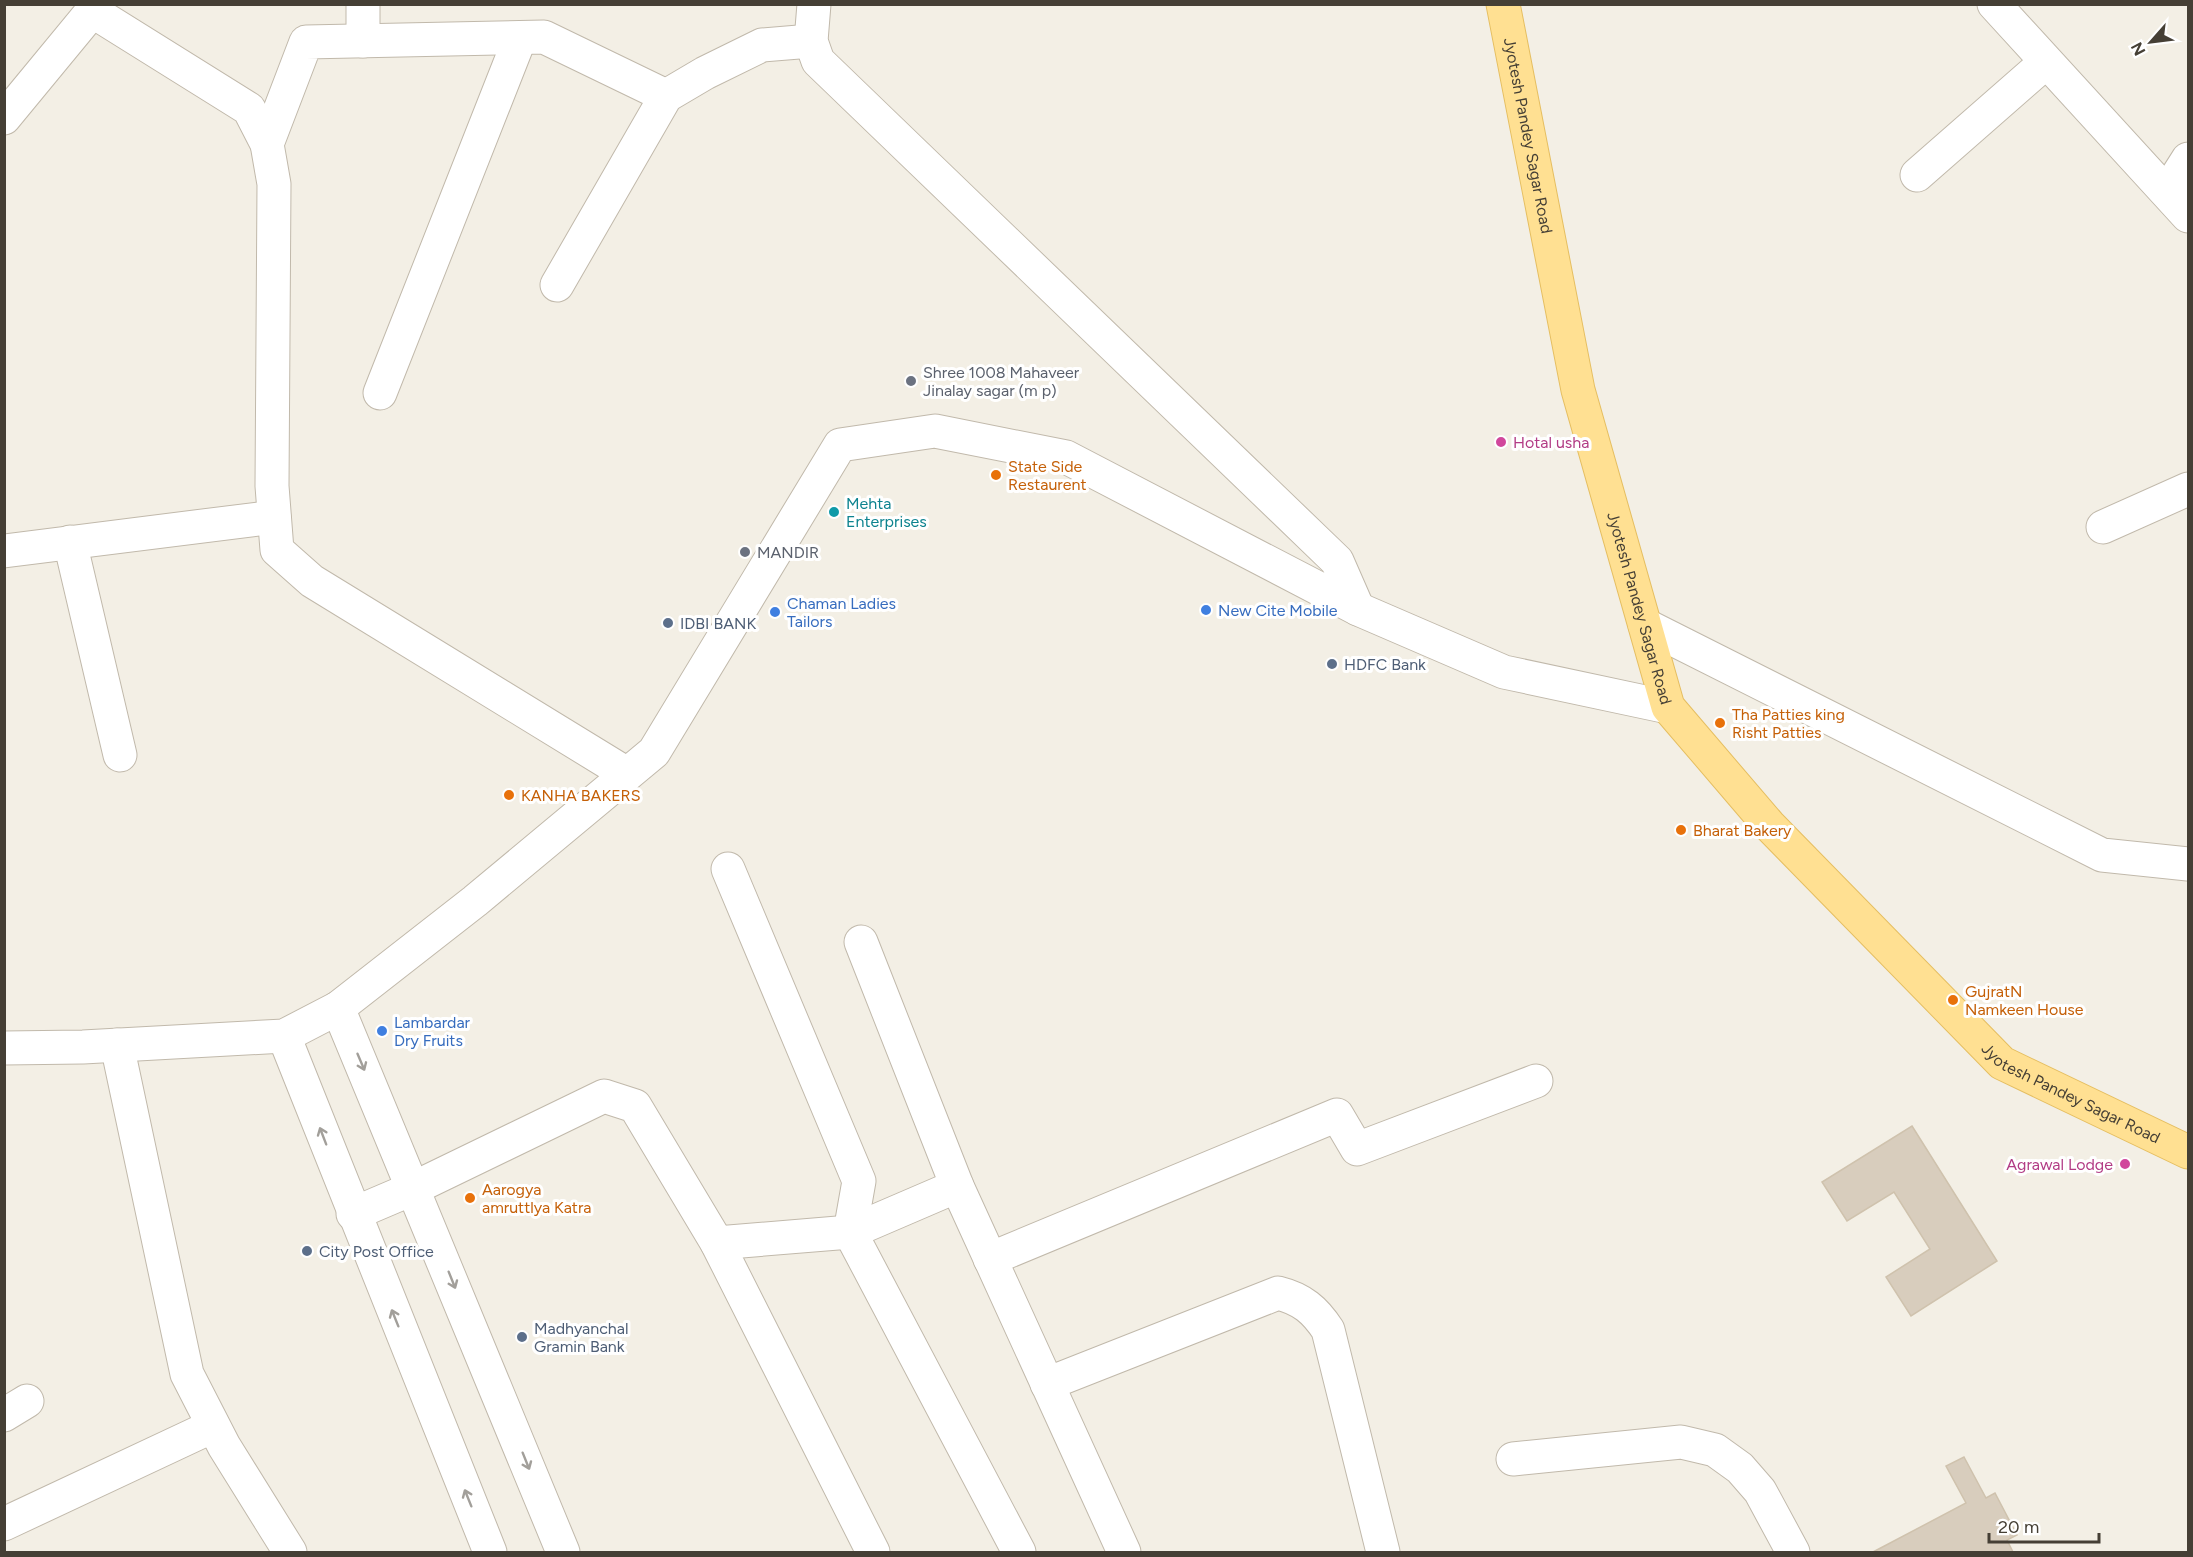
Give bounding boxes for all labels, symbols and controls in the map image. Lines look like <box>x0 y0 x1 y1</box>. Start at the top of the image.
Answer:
north arrow <box>2121 12 2181 72</box>
street label: Jyotesh Pandey Sagar Road <box>1500 36 1557 235</box>
text: N <box>2127 39 2149 59</box>
place label: Shree 1008 Mahaveer Jinalay sagar (m p) <box>923 363 1080 400</box>
marker: Shree 1008 Mahaveer Jinalay sagar (m p) <box>904 374 918 388</box>
place label: Hotal usha <box>1513 433 1589 452</box>
marker: Hotal usha <box>1494 435 1508 449</box>
place label: State Side Restaurent <box>1008 457 1086 494</box>
marker: State Side Restaurent <box>989 468 1003 482</box>
place label: Mehta Enterprises <box>846 494 927 531</box>
marker: Mehta Enterprises <box>827 505 841 519</box>
street label: Jyotesh Pandey Sagar Road <box>1604 510 1676 707</box>
place label: MANDIR <box>757 543 819 562</box>
marker: MANDIR <box>738 545 752 559</box>
place label: Chaman Ladies Tailors <box>787 594 896 631</box>
place label: New Cite Mobile <box>1218 601 1338 620</box>
marker: New Cite Mobile <box>1199 603 1213 617</box>
marker: Chaman Ladies Tailors <box>768 605 782 619</box>
place label: IDBI BANK <box>680 614 756 633</box>
marker: IDBI BANK <box>661 616 675 630</box>
place label: HDFC Bank <box>1344 655 1426 674</box>
marker: HDFC Bank <box>1325 657 1339 671</box>
place label: Tha Patties king Risht Patties <box>1732 705 1845 742</box>
marker: Tha Patties king Risht Patties <box>1713 716 1727 730</box>
place label: KANHA BAKERS <box>521 786 641 805</box>
marker: KANHA BAKERS <box>502 788 516 802</box>
place label: Bharat Bakery <box>1693 821 1792 840</box>
marker: Bharat Bakery <box>1674 823 1688 837</box>
place label: GujratN Namkeen House <box>1965 982 2084 1019</box>
marker: GujratN Namkeen House <box>1946 993 1960 1007</box>
place label: Lambardar Dry Fruits <box>394 1013 471 1050</box>
marker: Lambardar Dry Fruits <box>375 1024 389 1038</box>
street label: Jyotesh Pandey Sagar Road <box>1978 1039 2163 1147</box>
one-way arrow <box>356 1052 367 1070</box>
one-way arrow <box>317 1128 328 1146</box>
place label: Agrawal Lodge <box>2006 1155 2113 1174</box>
marker: Agrawal Lodge <box>2118 1157 2132 1171</box>
place label: Aarogya amruttlya Katra <box>482 1180 591 1217</box>
marker: Aarogya amruttlya Katra <box>463 1191 477 1205</box>
place label: City Post Office <box>319 1242 434 1261</box>
marker: City Post Office <box>300 1244 314 1258</box>
one-way arrow <box>448 1271 459 1289</box>
one-way arrow <box>389 1309 400 1327</box>
place label: Madhyanchal Gramin Bank <box>534 1319 628 1356</box>
marker: Madhyanchal Gramin Bank <box>515 1330 529 1344</box>
one-way arrow <box>521 1451 532 1470</box>
one-way arrow <box>462 1490 473 1508</box>
scale bar <box>1989 1506 2098 1544</box>
text: 20 m <box>1998 1516 2039 1538</box>

